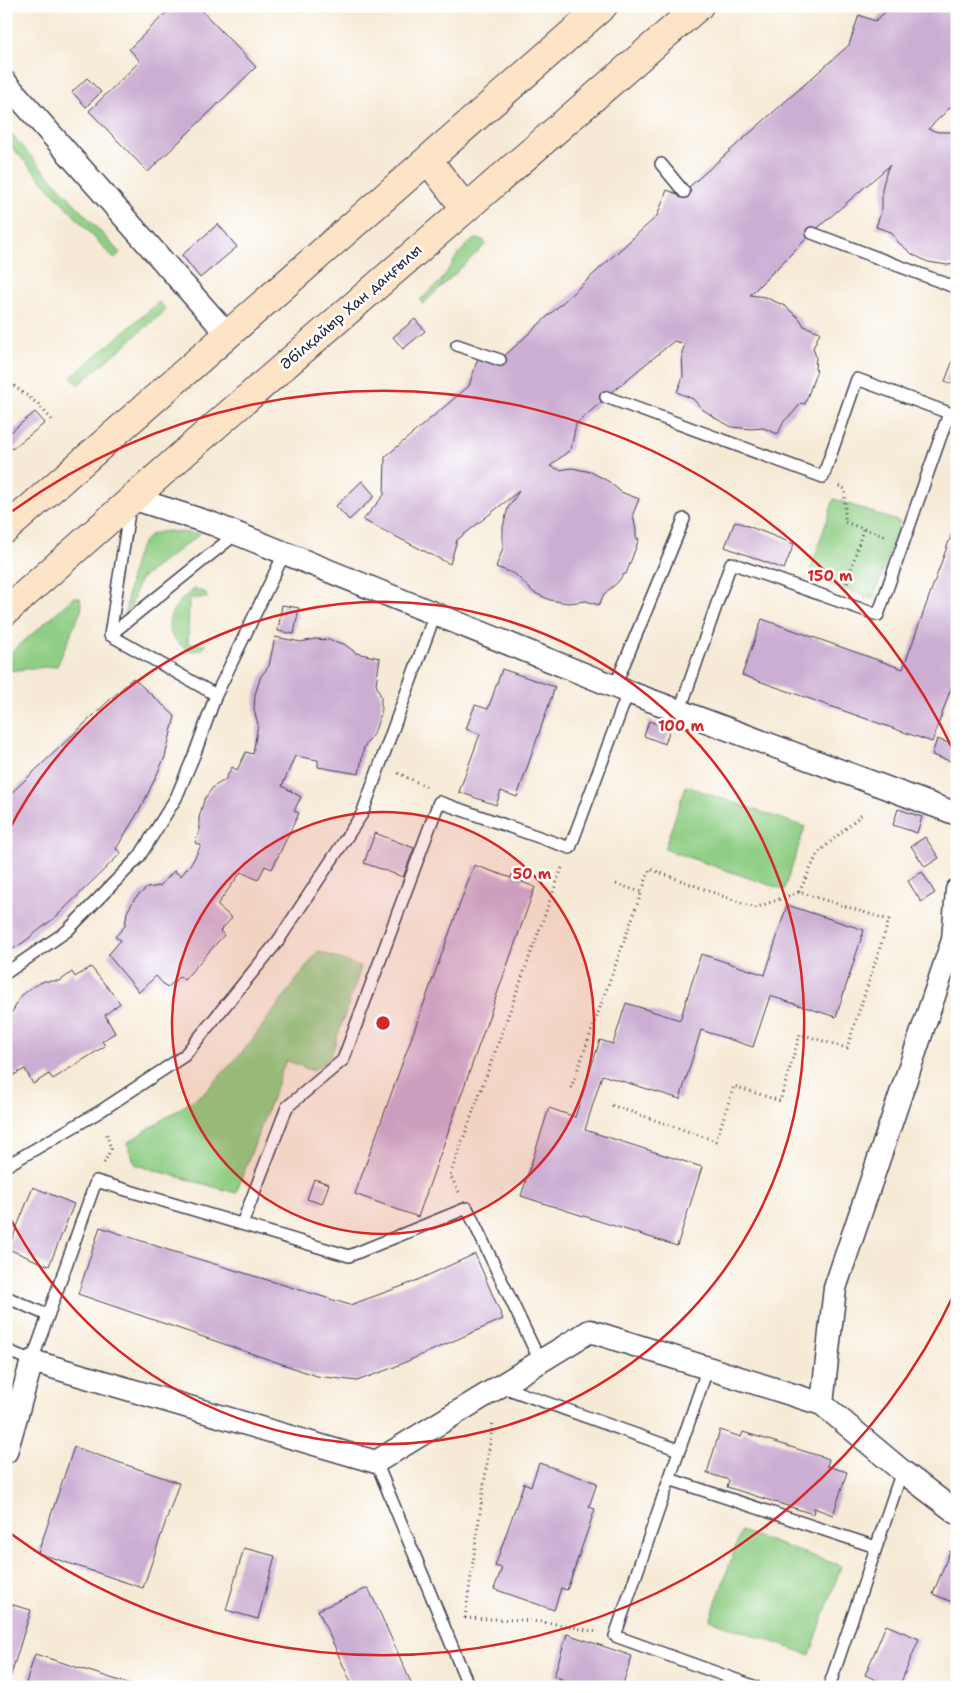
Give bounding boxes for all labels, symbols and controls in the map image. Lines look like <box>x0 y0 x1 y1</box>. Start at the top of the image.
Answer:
street label: Әбілқайыр Хан даңғылы <box>276 240 426 374</box>
text: 150 m <box>807 566 853 586</box>
text: 100 m <box>658 716 704 736</box>
text: 50 m <box>513 864 552 884</box>
centre of rings <box>374 1014 392 1032</box>

